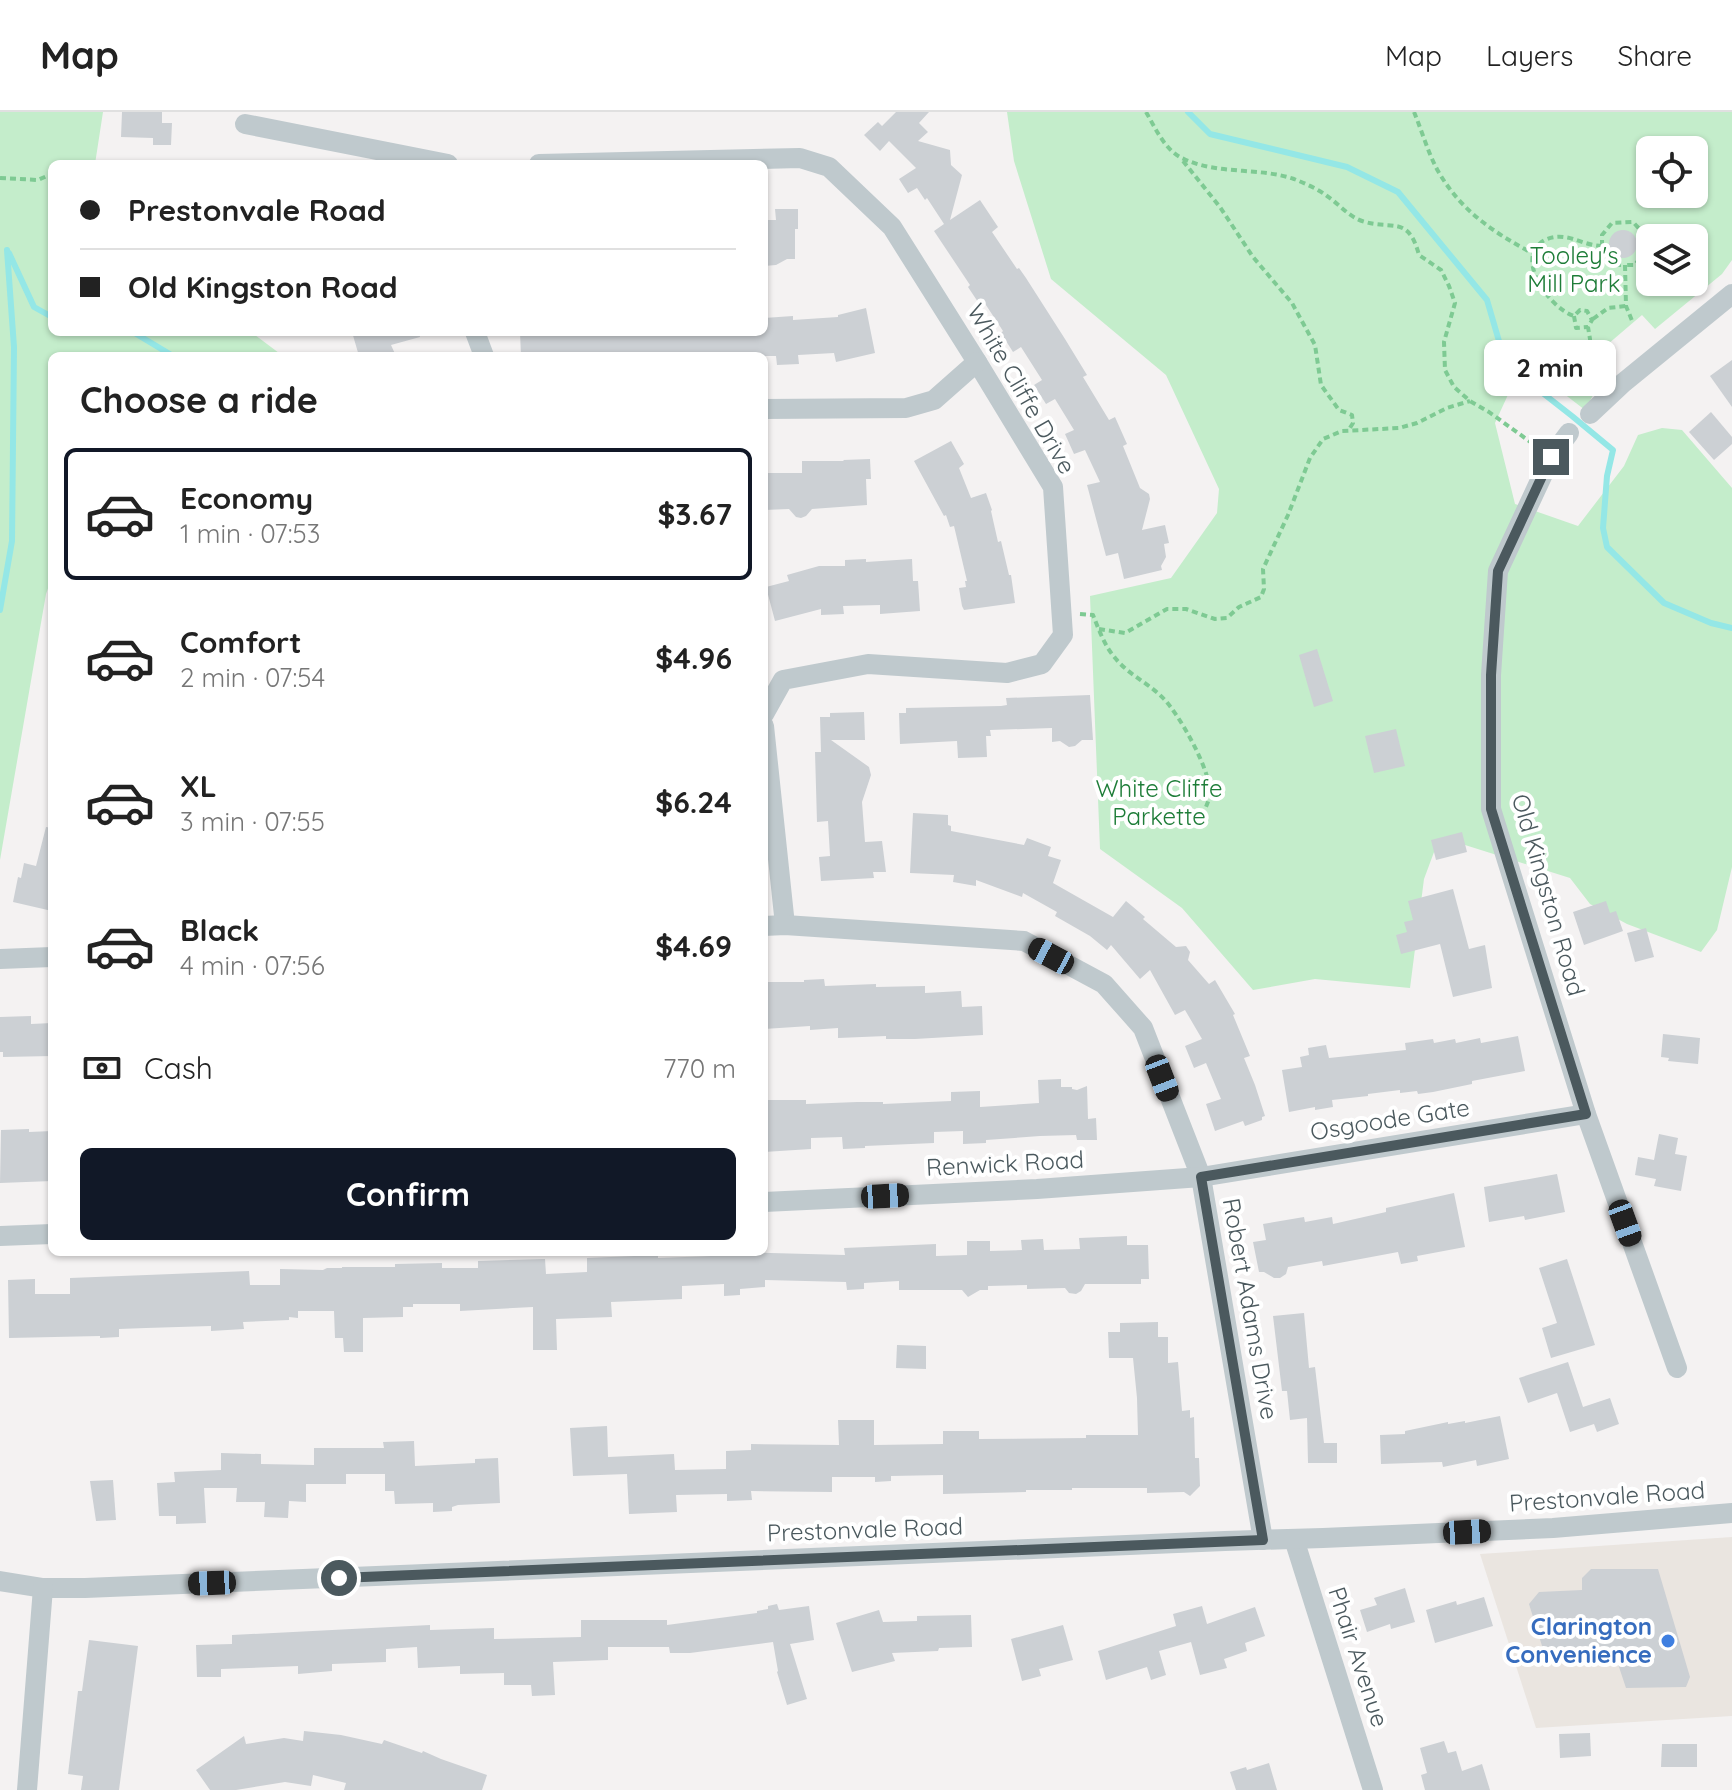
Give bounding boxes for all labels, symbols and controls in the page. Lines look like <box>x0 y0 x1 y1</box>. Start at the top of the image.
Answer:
text: Map <box>40 31 119 79</box>
text: Map <box>1385 38 1442 73</box>
text: Layers <box>1486 38 1573 73</box>
text: Share <box>1617 38 1692 73</box>
map controls <box>1636 136 1708 296</box>
button: locate <box>1636 136 1708 208</box>
text: Prestonvale Road <box>128 191 386 229</box>
button: layers <box>1636 224 1708 296</box>
park label: Tooley's Mill Park <box>1527 240 1621 298</box>
text: Old Kingston Road <box>128 268 398 306</box>
street label: White Cliffe Drive <box>961 298 1083 479</box>
callout: 2 min <box>1485 341 1617 397</box>
text: 2 min <box>1516 351 1584 384</box>
text: Choose a ride <box>80 377 318 422</box>
route end <box>1533 439 1569 475</box>
icon: car <box>84 478 156 550</box>
text: Economy <box>180 479 313 517</box>
text: $3.67 <box>657 495 732 533</box>
text: 1 min · 07:53 <box>180 517 320 550</box>
icon: car <box>84 622 156 694</box>
text: Comfort <box>180 623 301 661</box>
text: $4.96 <box>655 639 732 677</box>
text: 2 min · 07:54 <box>180 661 325 694</box>
icon: car <box>84 766 156 838</box>
text: XL <box>180 767 217 805</box>
park label: White Cliffe Parkette <box>1095 773 1223 831</box>
text: $6.24 <box>655 783 732 821</box>
street label: Old Kingston Road <box>1506 790 1592 999</box>
text: 3 min · 07:55 <box>180 805 325 838</box>
icon: car <box>84 910 156 982</box>
text: Black <box>180 911 259 949</box>
text: $4.69 <box>655 927 732 965</box>
car <box>1024 934 1078 978</box>
text: 4 min · 07:56 <box>180 949 325 982</box>
icon: cash <box>80 1046 124 1090</box>
text: Cash <box>144 1049 213 1087</box>
car <box>1142 1051 1182 1105</box>
text: 770 m <box>663 1052 736 1085</box>
street label: Osgoode Gate <box>1308 1092 1472 1146</box>
street label: Renwick Road <box>925 1144 1085 1182</box>
button: Confirm <box>80 1148 736 1240</box>
car <box>860 1183 910 1209</box>
street label: Robert Adams Drive <box>1217 1196 1285 1422</box>
car <box>1606 1196 1644 1250</box>
street label: Prestonvale Road <box>1508 1474 1706 1518</box>
street label: Prestonvale Road <box>766 1511 964 1547</box>
car <box>1442 1519 1492 1545</box>
route start <box>321 1560 357 1596</box>
car <box>188 1570 236 1596</box>
street label: Phair Avenue <box>1322 1583 1396 1731</box>
place label: Clarington Convenience <box>1505 1611 1652 1669</box>
marker: Clarington Convenience <box>1659 1632 1677 1650</box>

